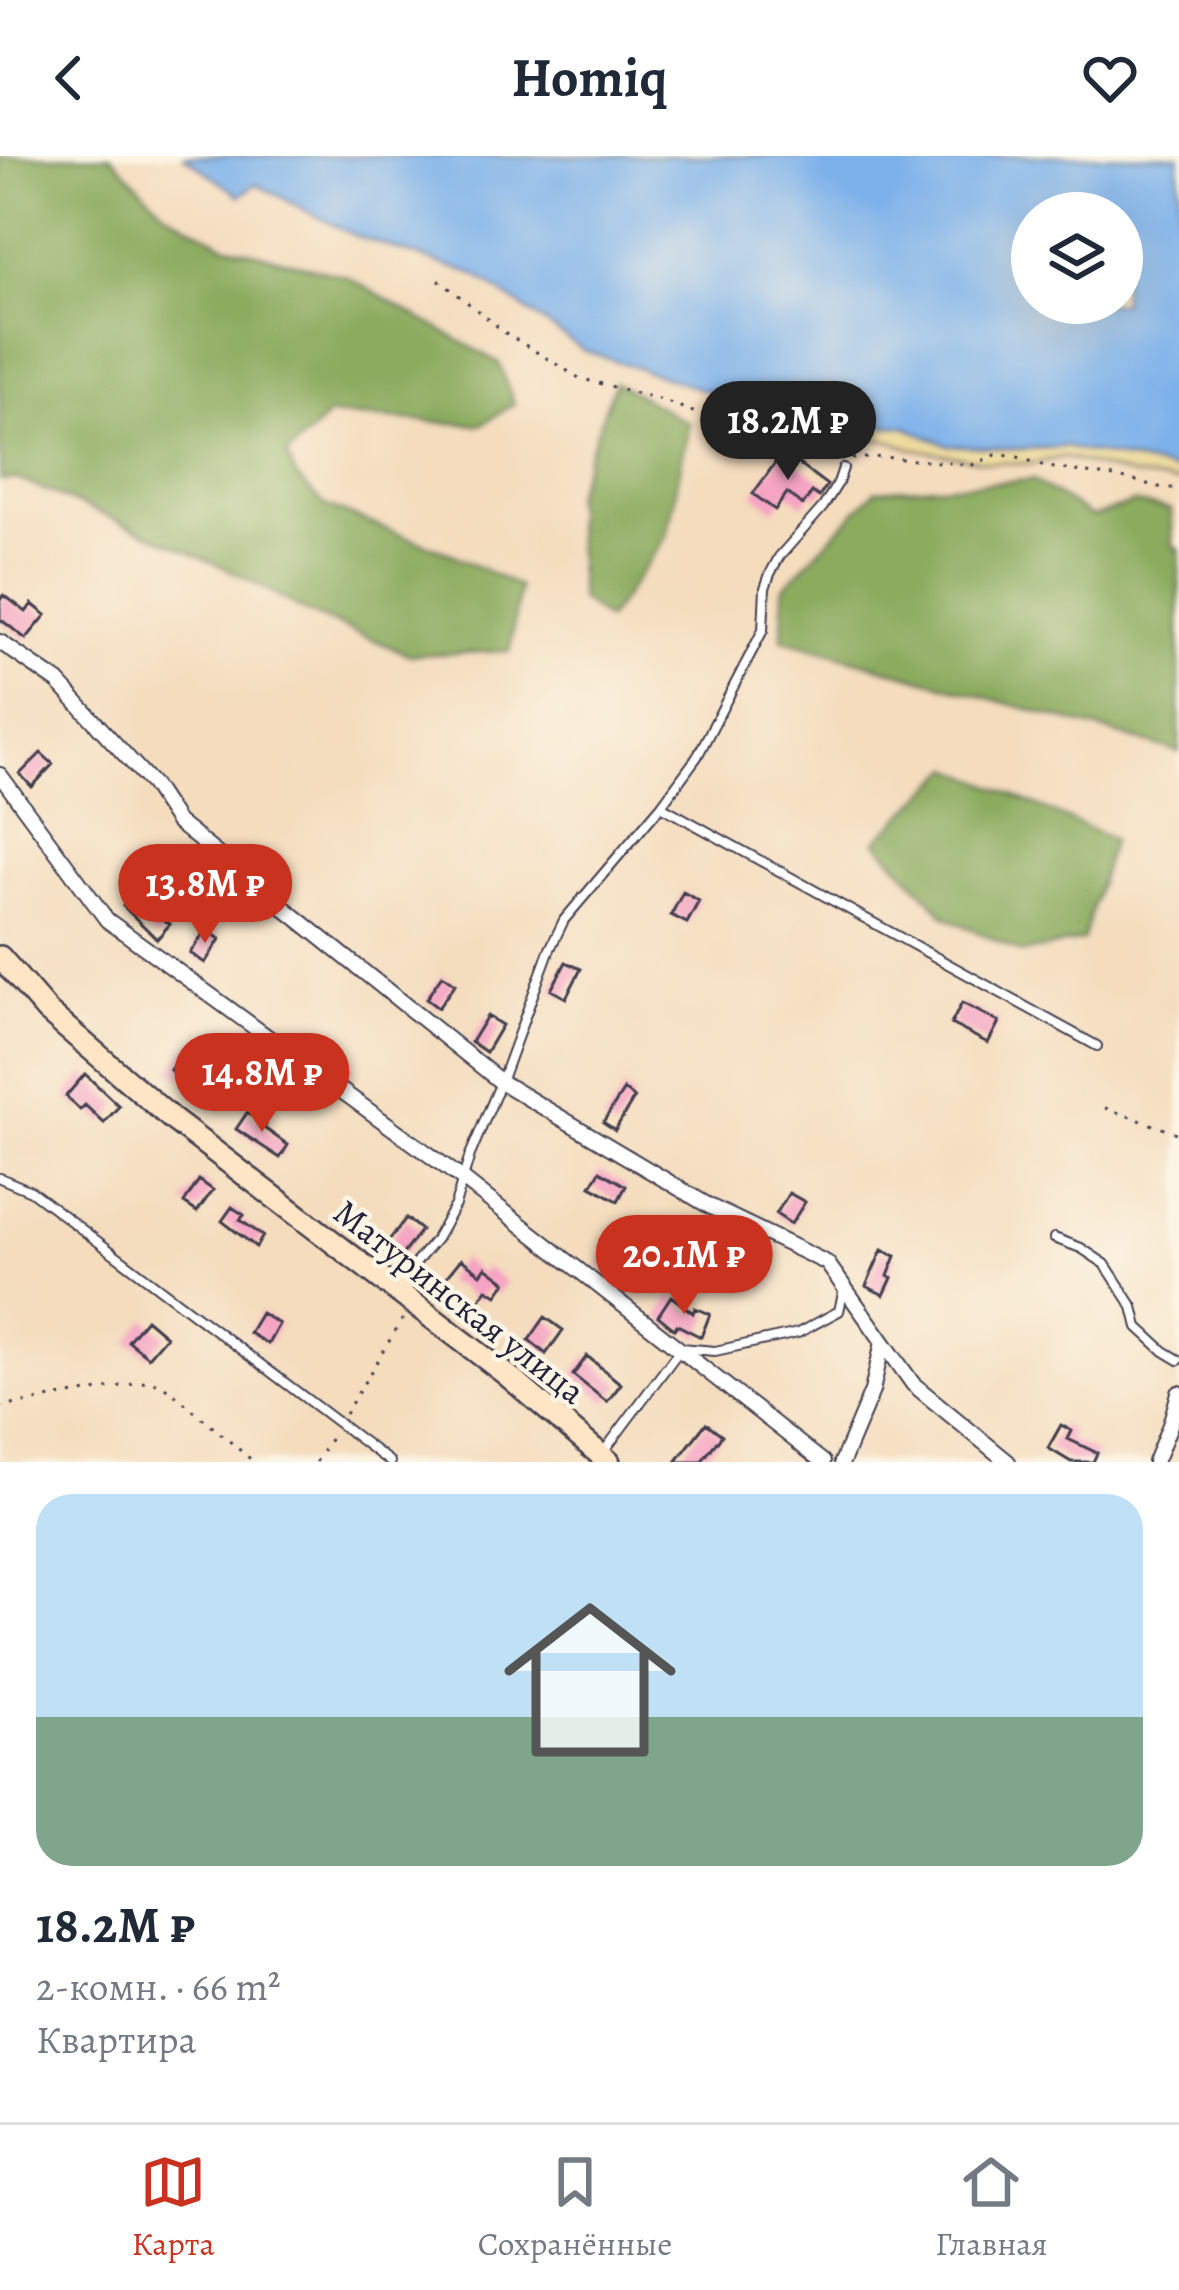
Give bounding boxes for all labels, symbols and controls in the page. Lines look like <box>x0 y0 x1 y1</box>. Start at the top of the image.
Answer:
text: Homiq <box>511 41 668 115</box>
icon: back <box>36 45 102 111</box>
icon: heart <box>1077 45 1143 111</box>
map controls <box>1011 192 1143 324</box>
button: layers <box>1011 192 1143 324</box>
pin: 18.2M ₽ <box>677 381 899 483</box>
text: 18.2M ₽ <box>727 393 849 446</box>
pin: 13.8M ₽ <box>94 844 316 946</box>
text: 13.8M ₽ <box>145 856 265 909</box>
pin: 14.8M ₽ <box>151 1033 373 1135</box>
text: 14.8M ₽ <box>201 1045 323 1098</box>
street label: Матуринская улица <box>324 1188 596 1415</box>
pin: 20.1M ₽ <box>573 1215 795 1317</box>
text: 20.1M ₽ <box>623 1227 745 1280</box>
icon: home <box>482 1572 698 1788</box>
text: 18.2M ₽ <box>36 1890 195 1960</box>
text: 2-комн. · 66 m² <box>36 1960 281 2013</box>
text: Квартира <box>36 2013 197 2066</box>
tab: Карта <box>132 2149 215 2266</box>
tab: Сохранённые <box>478 2149 672 2266</box>
tab: Главная <box>935 2149 1048 2266</box>

